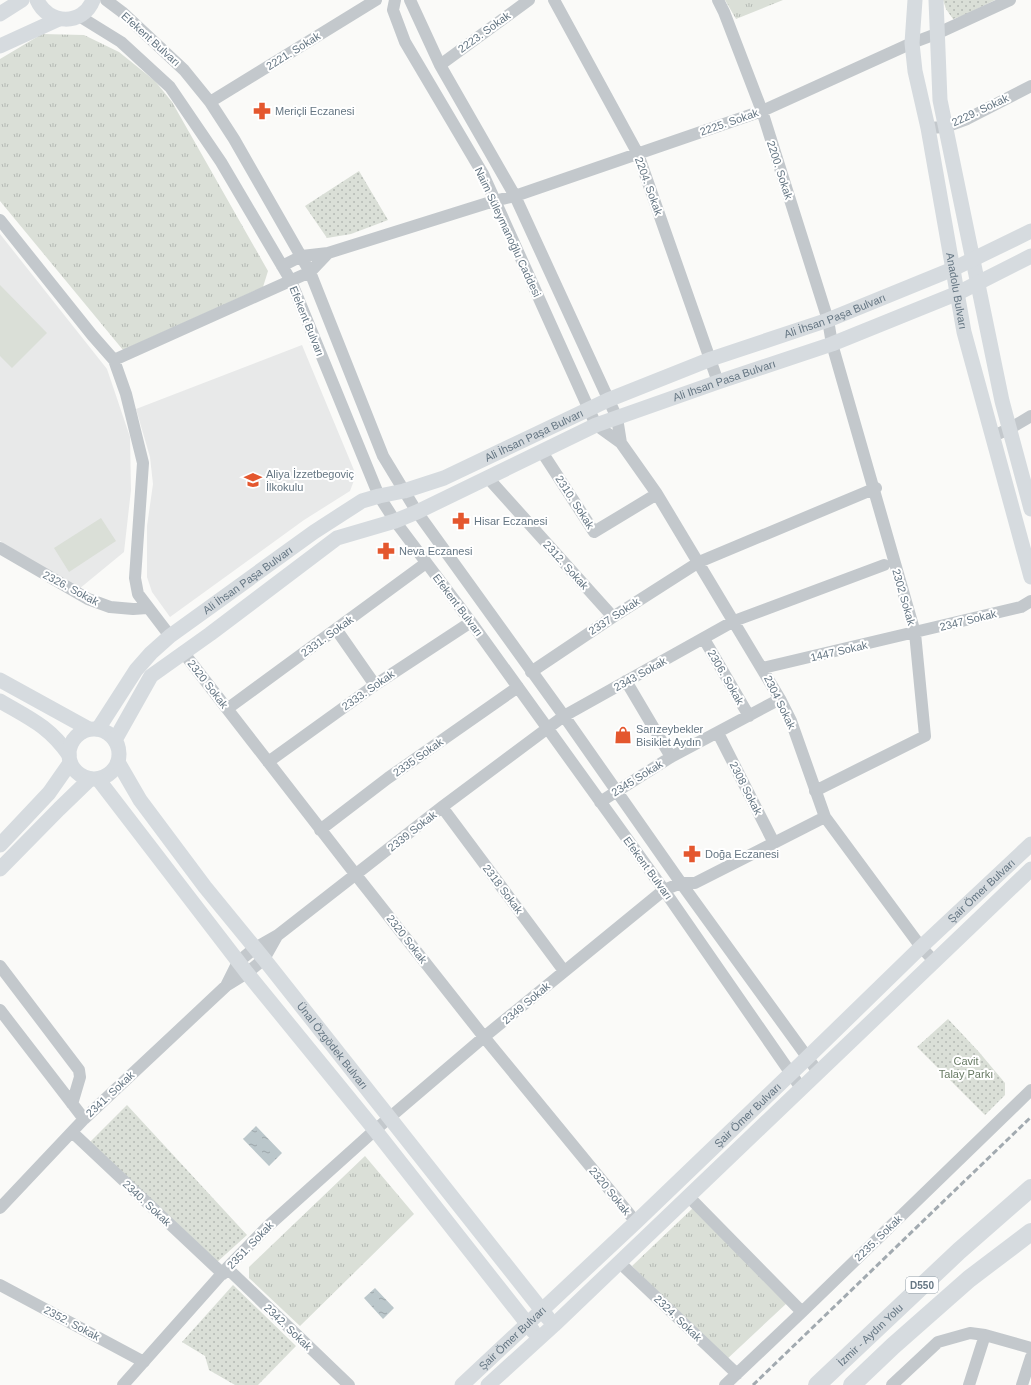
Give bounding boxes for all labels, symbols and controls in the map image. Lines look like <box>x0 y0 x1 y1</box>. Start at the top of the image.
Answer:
street label: 2223. Sokak <box>456 9 513 55</box>
street label: Efekent Bulvarı <box>119 10 183 68</box>
street label: 2221. Sokak <box>264 29 323 72</box>
street label: 2229. Sokak <box>950 91 1011 128</box>
pharmacy icon: Meriçli Eczanesi <box>252 101 272 121</box>
place label: Meriçli Eczanesi <box>275 105 354 117</box>
street label: 2225. Sokak <box>698 106 760 138</box>
street label: 2200. Sokak <box>765 139 795 201</box>
street label: 2204. Sokak <box>633 155 665 217</box>
street label: Naim Süleymanoğlu Caddesi <box>473 165 543 299</box>
street label: Anadolu Bulvarı <box>944 251 969 330</box>
street label: Efekent Bulvarı <box>287 284 327 358</box>
street label: Ali İhsan Paşa Bulvarı <box>782 291 887 340</box>
street label: Ali Ihsan Pasa Bulvarı <box>671 357 777 403</box>
street label: Ali İhsan Paşa Bulvarı <box>483 407 585 464</box>
place label: Aliya İzzetbegoviç İlkokulu <box>266 468 355 493</box>
school or university icon: Aliya İzzetbegoviç İlkokulu <box>243 470 263 490</box>
street label: 2310. Sokak <box>553 473 597 531</box>
pharmacy icon: Hisar Eczanesi <box>451 511 471 531</box>
place label: Hisar Eczanesi <box>474 515 547 527</box>
street label: 2312. Sokak <box>541 538 591 592</box>
pharmacy icon: Neva Eczanesi <box>376 541 396 561</box>
street label: Ali İhsan Paşa Bulvarı <box>200 544 295 616</box>
place label: Neva Eczanesi <box>399 545 472 557</box>
street label: 2302 Sokak <box>890 567 918 627</box>
street label: 2326. Sokak <box>41 568 101 608</box>
street label: Efekent Bulvarı <box>431 572 485 638</box>
street label: 2337 Sokak <box>586 595 642 637</box>
street label: 2347 Sokak <box>938 607 998 633</box>
street label: 2331. Sokak <box>299 613 356 659</box>
street label: 1447 Sokak <box>809 639 869 663</box>
street label: 2306. Sokak <box>706 648 747 707</box>
street label: 2343 Sokak <box>612 654 669 693</box>
street label: 2320 Sokak <box>185 657 231 711</box>
street label: 2333. Sokak <box>340 667 397 712</box>
street label: 2304 Sokak <box>762 673 798 731</box>
place label: Sarızeybekler Bisiklet Aydın <box>636 723 704 748</box>
shop icon: Sarızeybekler Bisiklet Aydın <box>613 725 633 745</box>
street label: 2335 Sokak <box>391 735 446 779</box>
street label: 2345 Sokak <box>609 757 665 798</box>
street label: 2308 Sokak <box>727 759 765 817</box>
street label: 2339 Sokak <box>385 808 439 854</box>
street label: Efekent Bulvarı <box>621 834 675 902</box>
pharmacy icon: Doğa Eczanesi <box>682 844 702 864</box>
place label: Doğa Eczanesi <box>705 848 779 860</box>
street label: Şair Ömer Bulvarı <box>945 856 1017 925</box>
street label: 2318 Sokak <box>481 862 526 916</box>
street label: 2320 Sokak <box>384 912 430 966</box>
street label: 2349 Sokak <box>500 979 552 1026</box>
street label: Ünal Özgödek Bulvarı <box>295 1000 370 1091</box>
park label: Cavit Talay Parkı <box>939 1055 993 1080</box>
street label: 2341. Sokak <box>84 1068 137 1119</box>
street label: Şair Ömer Bulvarı <box>712 1080 783 1150</box>
street label: 2320 Sokak <box>587 1165 633 1218</box>
street label: 2340. Sokak <box>121 1178 174 1229</box>
street label: 2235. Sokak <box>852 1212 905 1264</box>
street label: 2351. Sokak <box>224 1218 276 1271</box>
road number: D550 <box>906 1277 938 1293</box>
street label: 2324. Sokak <box>652 1292 705 1344</box>
street label: 2342. Sokak <box>262 1301 315 1353</box>
street label: İzmir - Aydın Yolu <box>835 1301 905 1368</box>
street label: 2352. Sokak <box>42 1303 102 1343</box>
street label: Şair Ömer Bulvarı <box>476 1304 548 1372</box>

